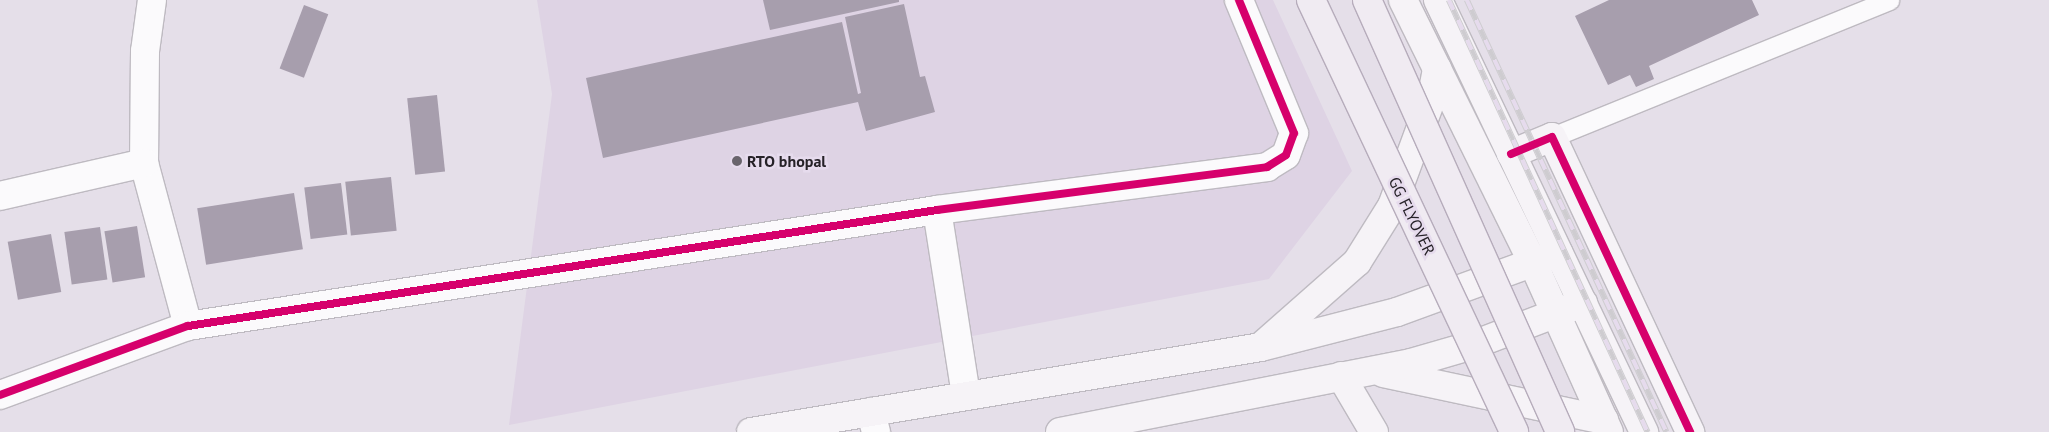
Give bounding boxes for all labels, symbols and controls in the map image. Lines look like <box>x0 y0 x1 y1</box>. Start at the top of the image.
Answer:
place label: RTO bhopal <box>747 151 826 171</box>
marker: RTO bhopal <box>731 155 743 167</box>
street label: GG FLYOVER <box>1385 174 1439 258</box>

